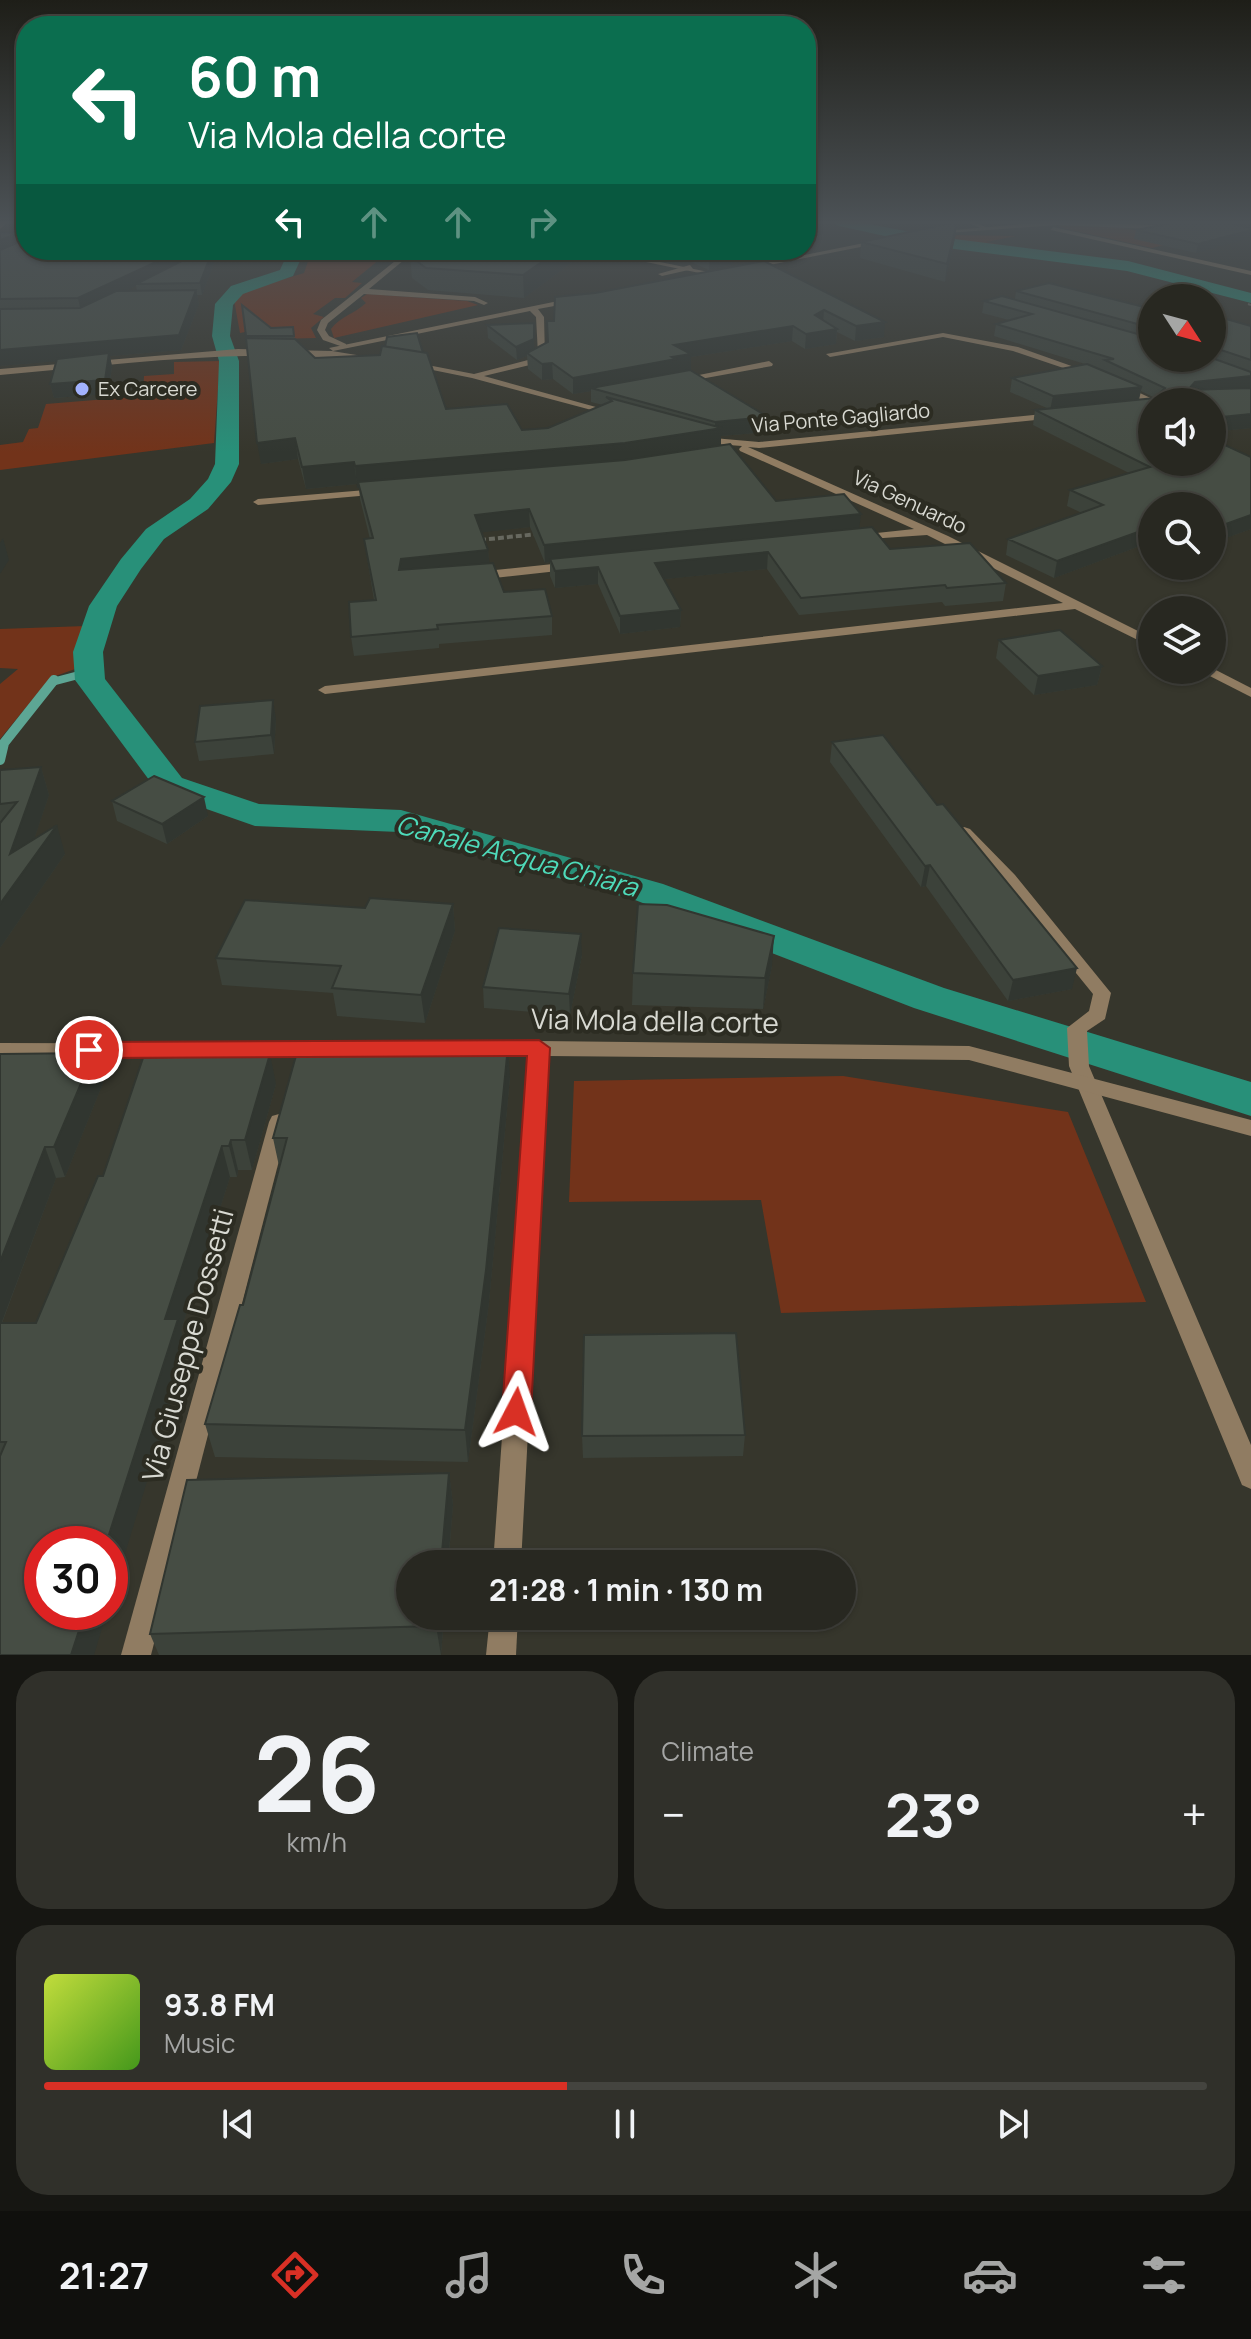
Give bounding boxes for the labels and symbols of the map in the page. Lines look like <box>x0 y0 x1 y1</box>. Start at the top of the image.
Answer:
north arrow <box>1138 284 1226 372</box>
place label: Ex Carcere <box>98 375 198 402</box>
marker: Ex Carcere <box>73 380 91 398</box>
street label: Via Ponte Gagliardo <box>751 396 931 439</box>
street label: Via Genuardo <box>849 463 972 540</box>
water label: Canale Acqua Chiara <box>393 805 643 905</box>
street label: Via Mola della corte <box>531 999 779 1041</box>
pin <box>55 1016 123 1084</box>
street label: Via Giuseppe Dossetti <box>132 1204 242 1485</box>
position arrow <box>474 1370 558 1454</box>
speed limit sign: 30 <box>24 1526 128 1630</box>

